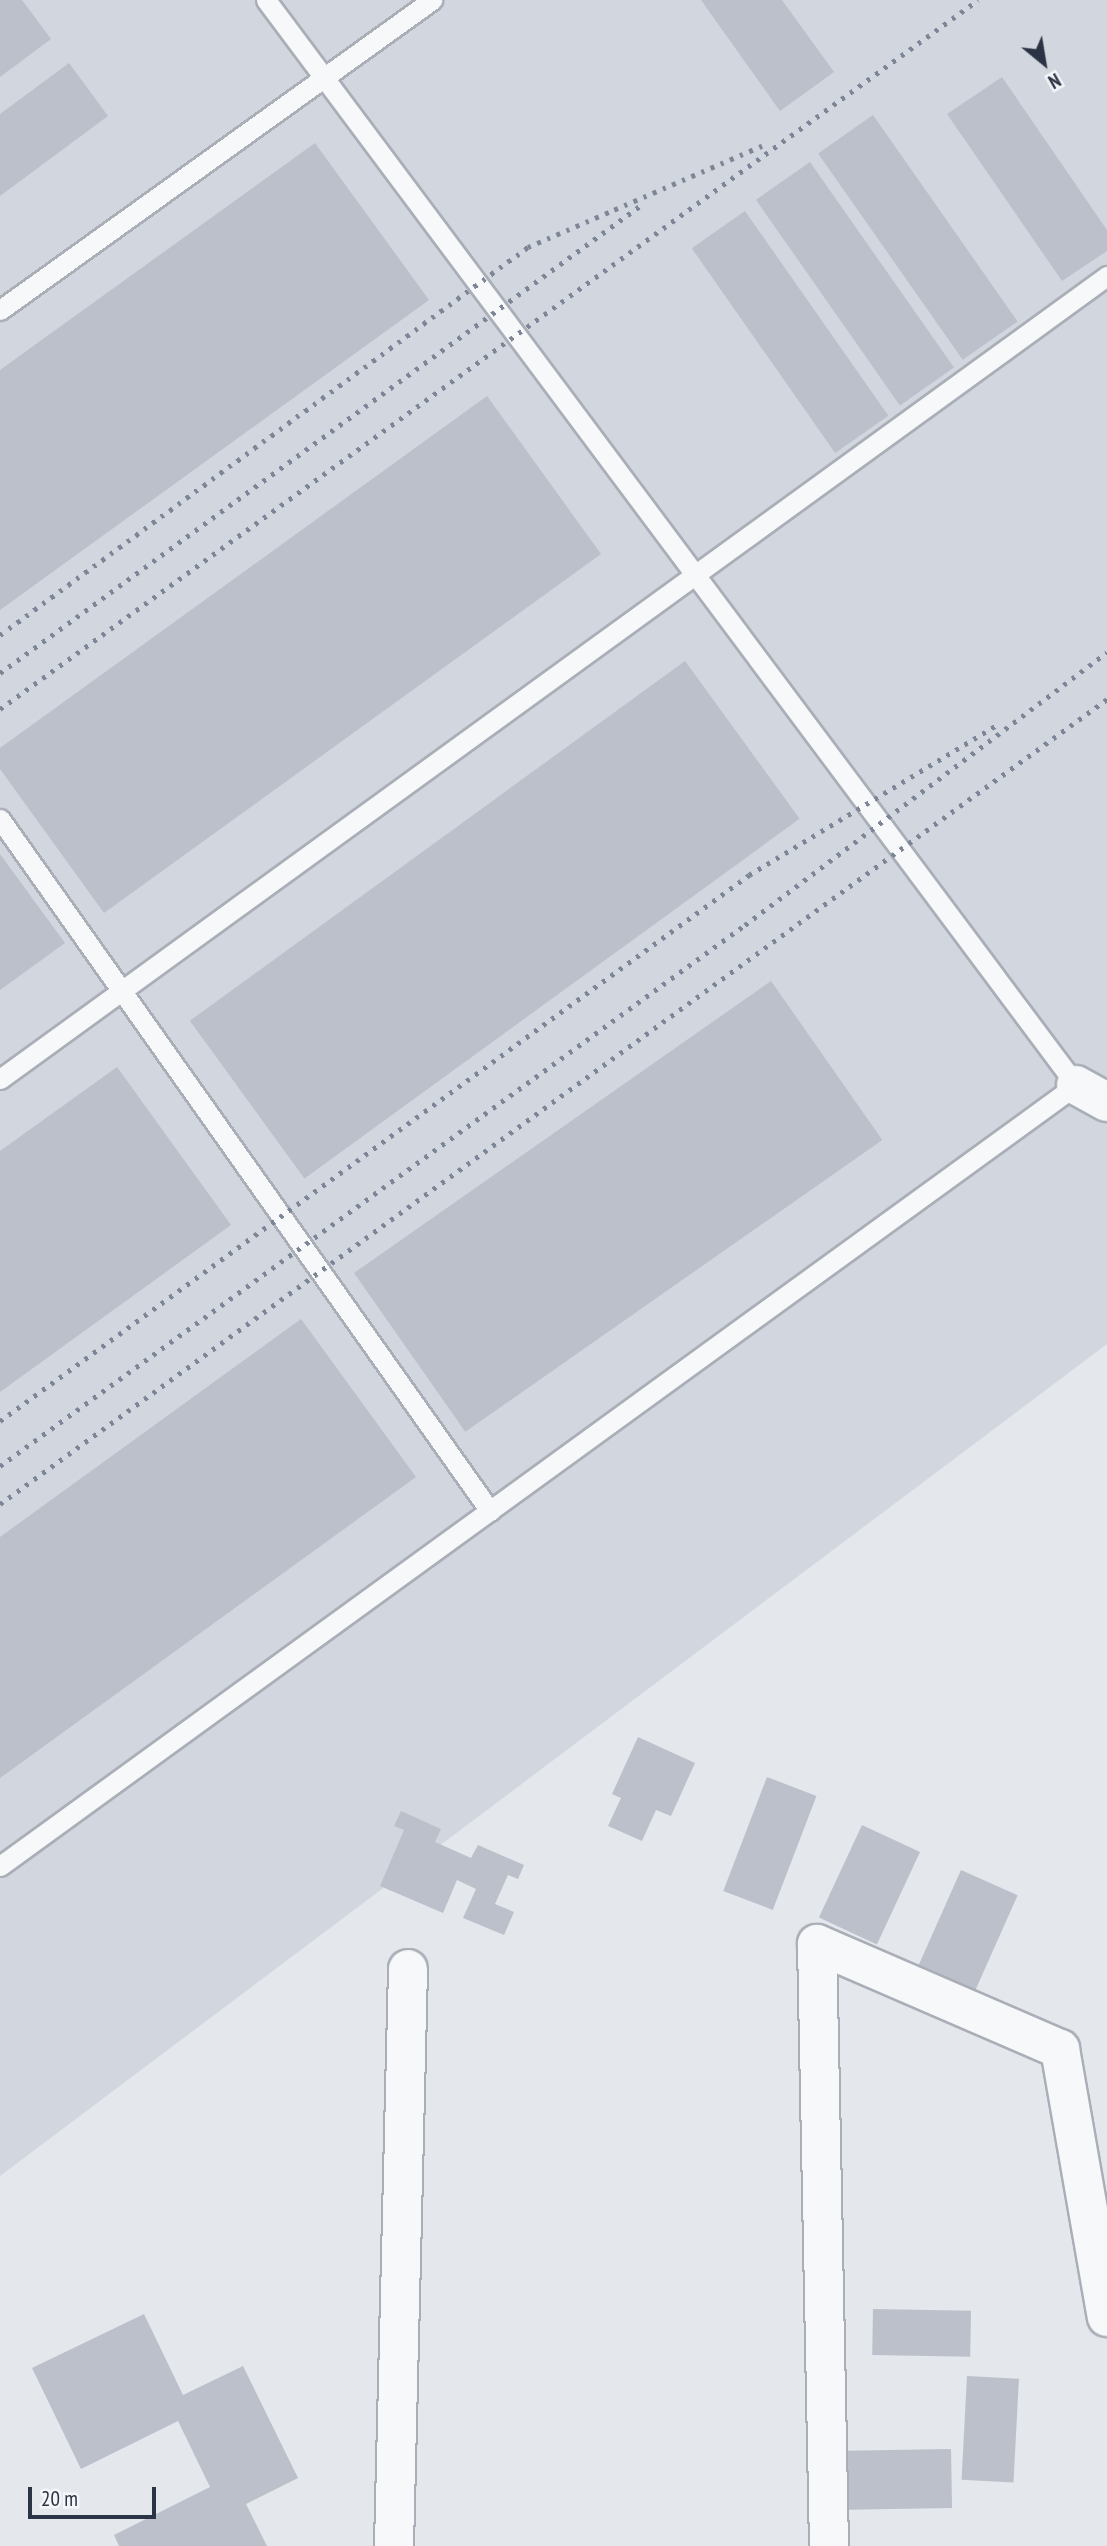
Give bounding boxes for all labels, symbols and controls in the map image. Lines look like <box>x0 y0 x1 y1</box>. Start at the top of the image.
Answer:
north arrow <box>1009 28 1079 98</box>
text: N <box>1044 68 1065 94</box>
scale bar <box>32 2472 159 2516</box>
text: 20 m <box>41 2485 78 2512</box>

